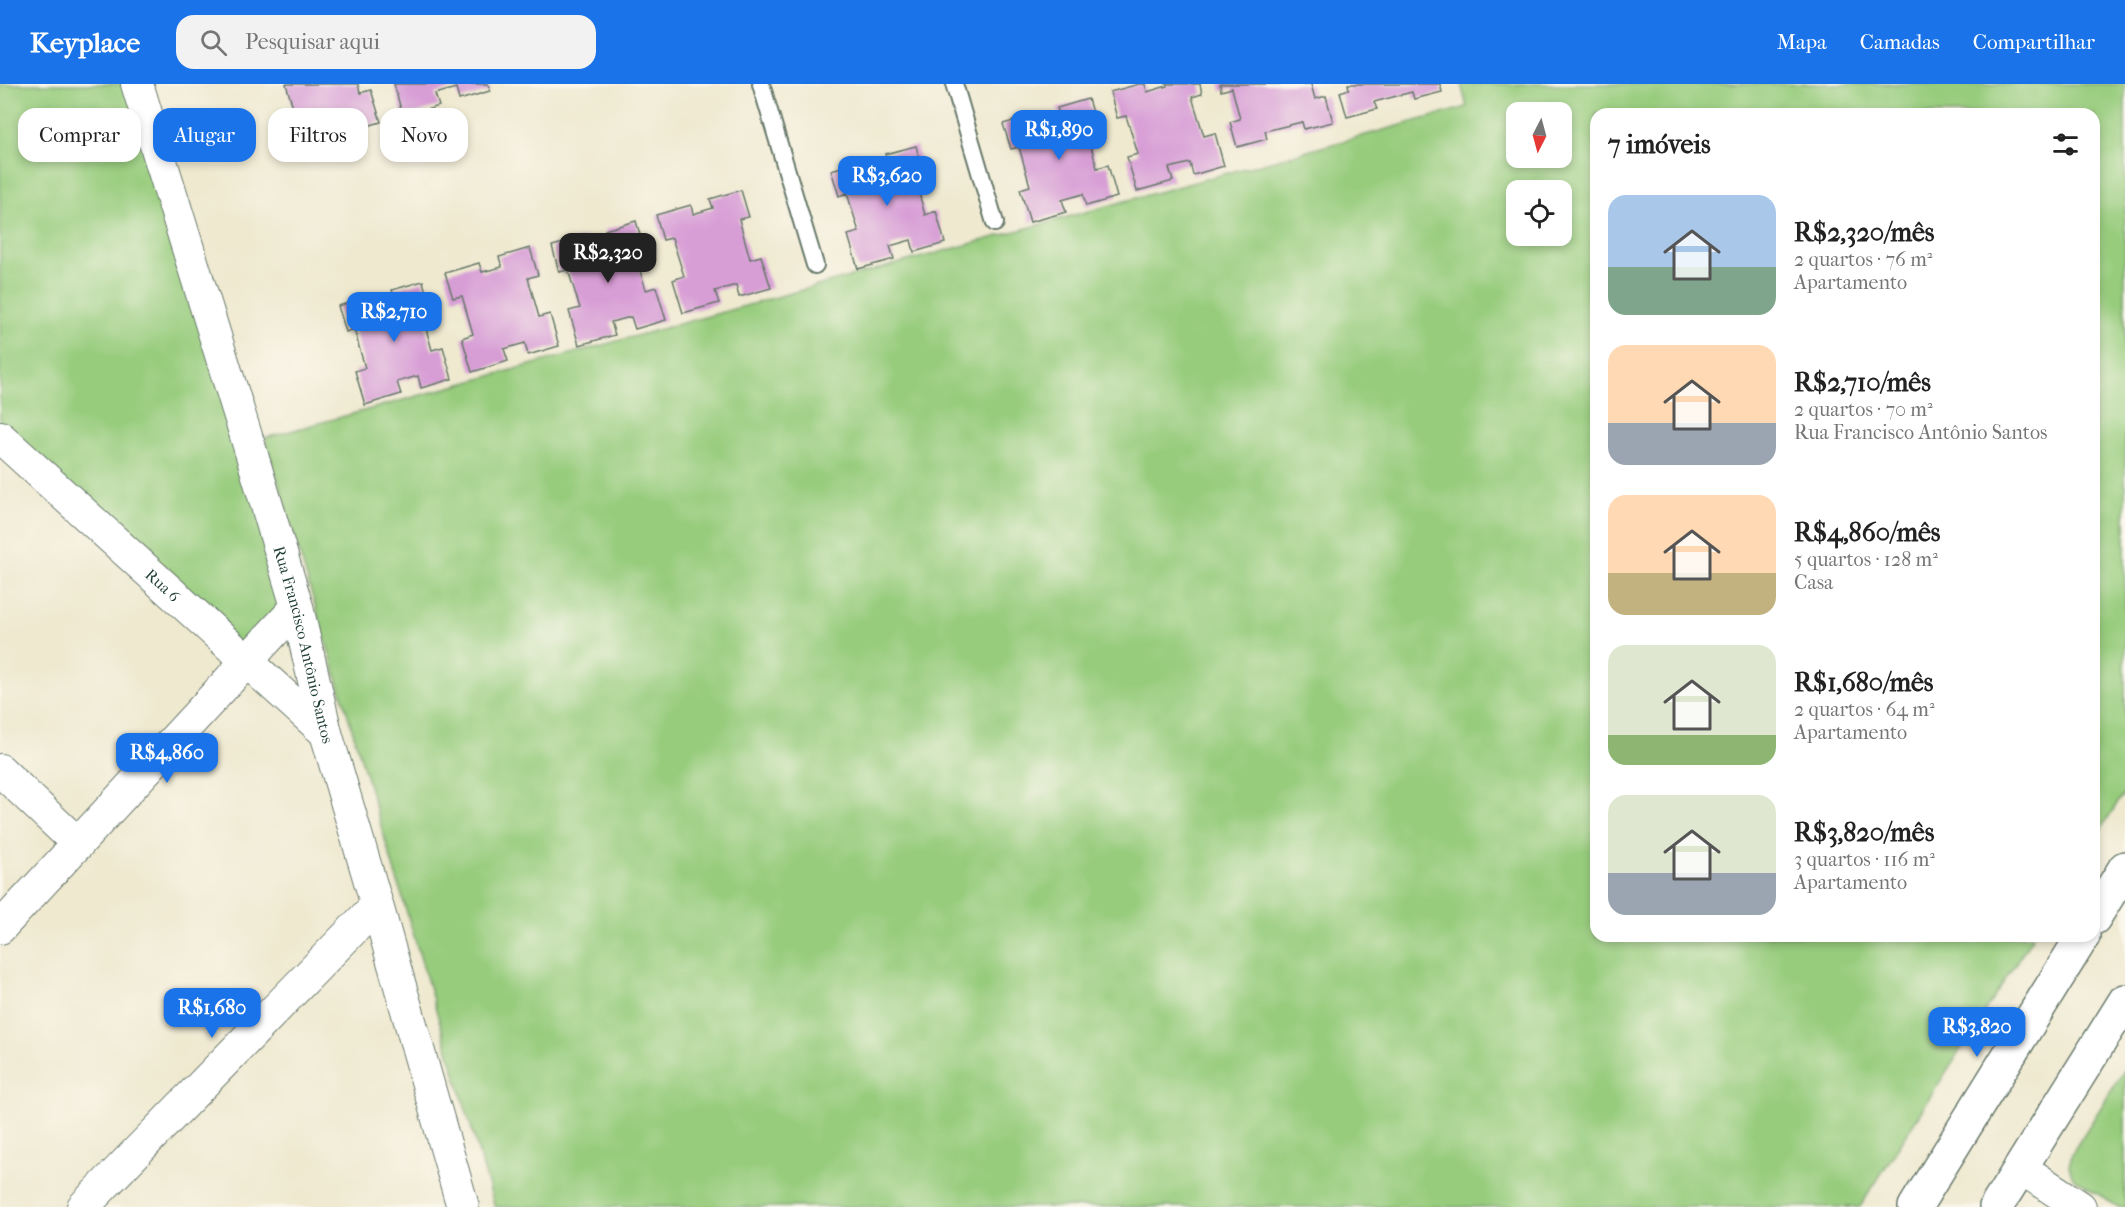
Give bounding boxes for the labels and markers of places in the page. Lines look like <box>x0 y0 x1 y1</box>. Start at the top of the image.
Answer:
pin: R$1,890 <box>1004 110 1114 161</box>
pin: R$3,620 <box>832 156 942 207</box>
pin: R$2,320 <box>553 233 663 284</box>
pin: R$2,710 <box>339 292 449 343</box>
pin: R$4,860 <box>112 733 222 784</box>
pin: R$1,680 <box>157 988 267 1039</box>
pin: R$3,820 <box>1922 1007 2032 1058</box>

